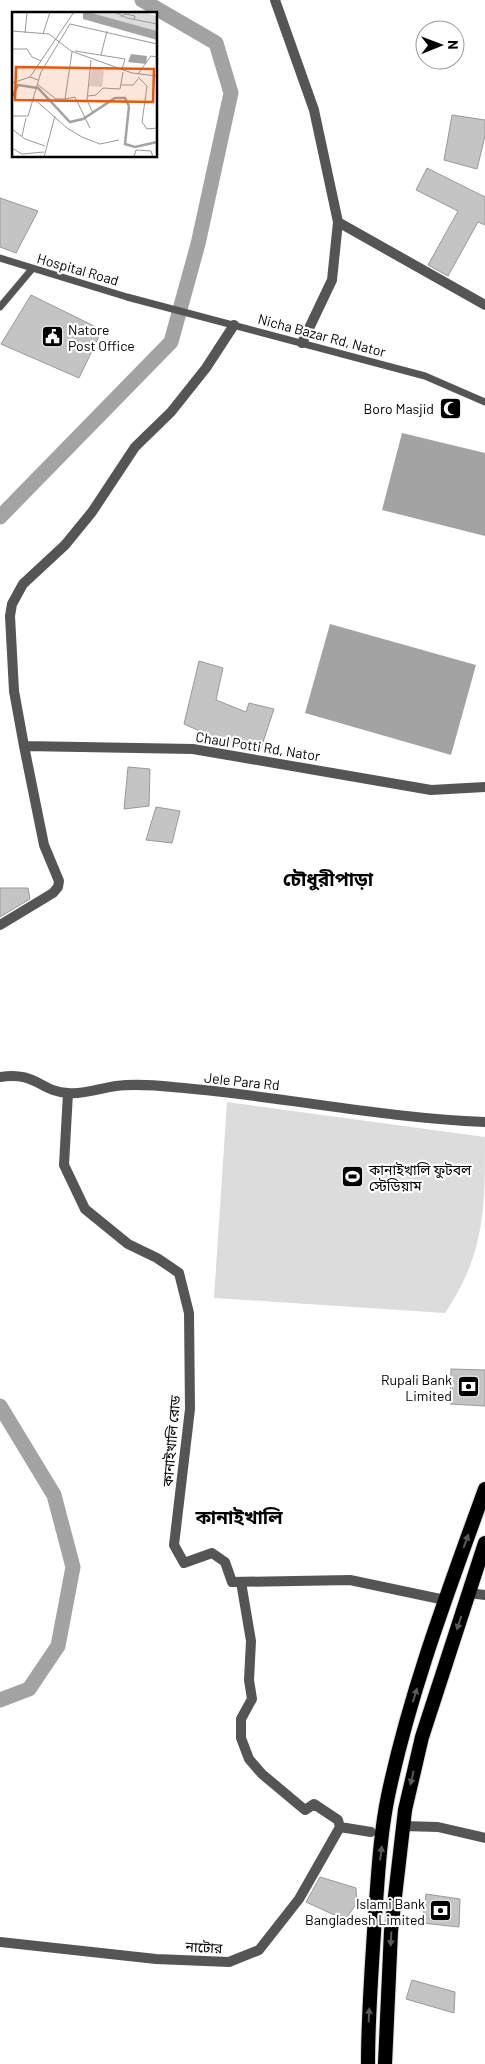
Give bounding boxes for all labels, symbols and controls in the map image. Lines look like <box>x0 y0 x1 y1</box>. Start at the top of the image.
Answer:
inset map <box>12 12 158 158</box>
north arrow <box>415 20 465 70</box>
text: N <box>445 40 462 50</box>
street label: Hospital Road <box>35 249 121 289</box>
street label: Nicha Bazar Rd, Nator <box>256 310 388 360</box>
place label: Natore Post Office <box>68 321 135 354</box>
public building icon: Natore Post Office <box>40 325 64 349</box>
mosque icon: Boro Masjid <box>438 396 462 420</box>
place label: Boro Masjid <box>364 400 434 417</box>
street label: Chaul Potti Rd, Nator <box>195 728 321 764</box>
district label: চৌধুরীপাড়া <box>283 867 374 891</box>
street label: Jele Para Rd <box>204 1069 280 1093</box>
place label: কানাইখালি ফুটবল স্টেডিয়াম <box>368 1161 472 1194</box>
sports icon: কানাইখালি ফুটবল স্টেডিয়াম <box>341 1165 365 1189</box>
place label: Rupali Bank Limited <box>381 1371 452 1404</box>
bank icon: Rupali Bank Limited <box>456 1375 480 1399</box>
street label: কানাইখালি রোড <box>158 1394 184 1488</box>
district label: কানাইখালি <box>194 1505 283 1528</box>
one-way arrow <box>463 1533 470 1548</box>
one-way arrow <box>455 1616 463 1631</box>
one-way arrow <box>412 1687 420 1702</box>
one-way arrow <box>408 1771 416 1786</box>
one-way arrow <box>377 1845 385 1861</box>
place label: Islami Bank Bangladesh Limited <box>305 1895 425 1928</box>
bank icon: Islami Bank Bangladesh Limited <box>429 1899 453 1923</box>
one-way arrow <box>386 1931 394 1947</box>
street label: নাটোর <box>184 1937 224 1956</box>
one-way arrow <box>365 2007 373 2023</box>

